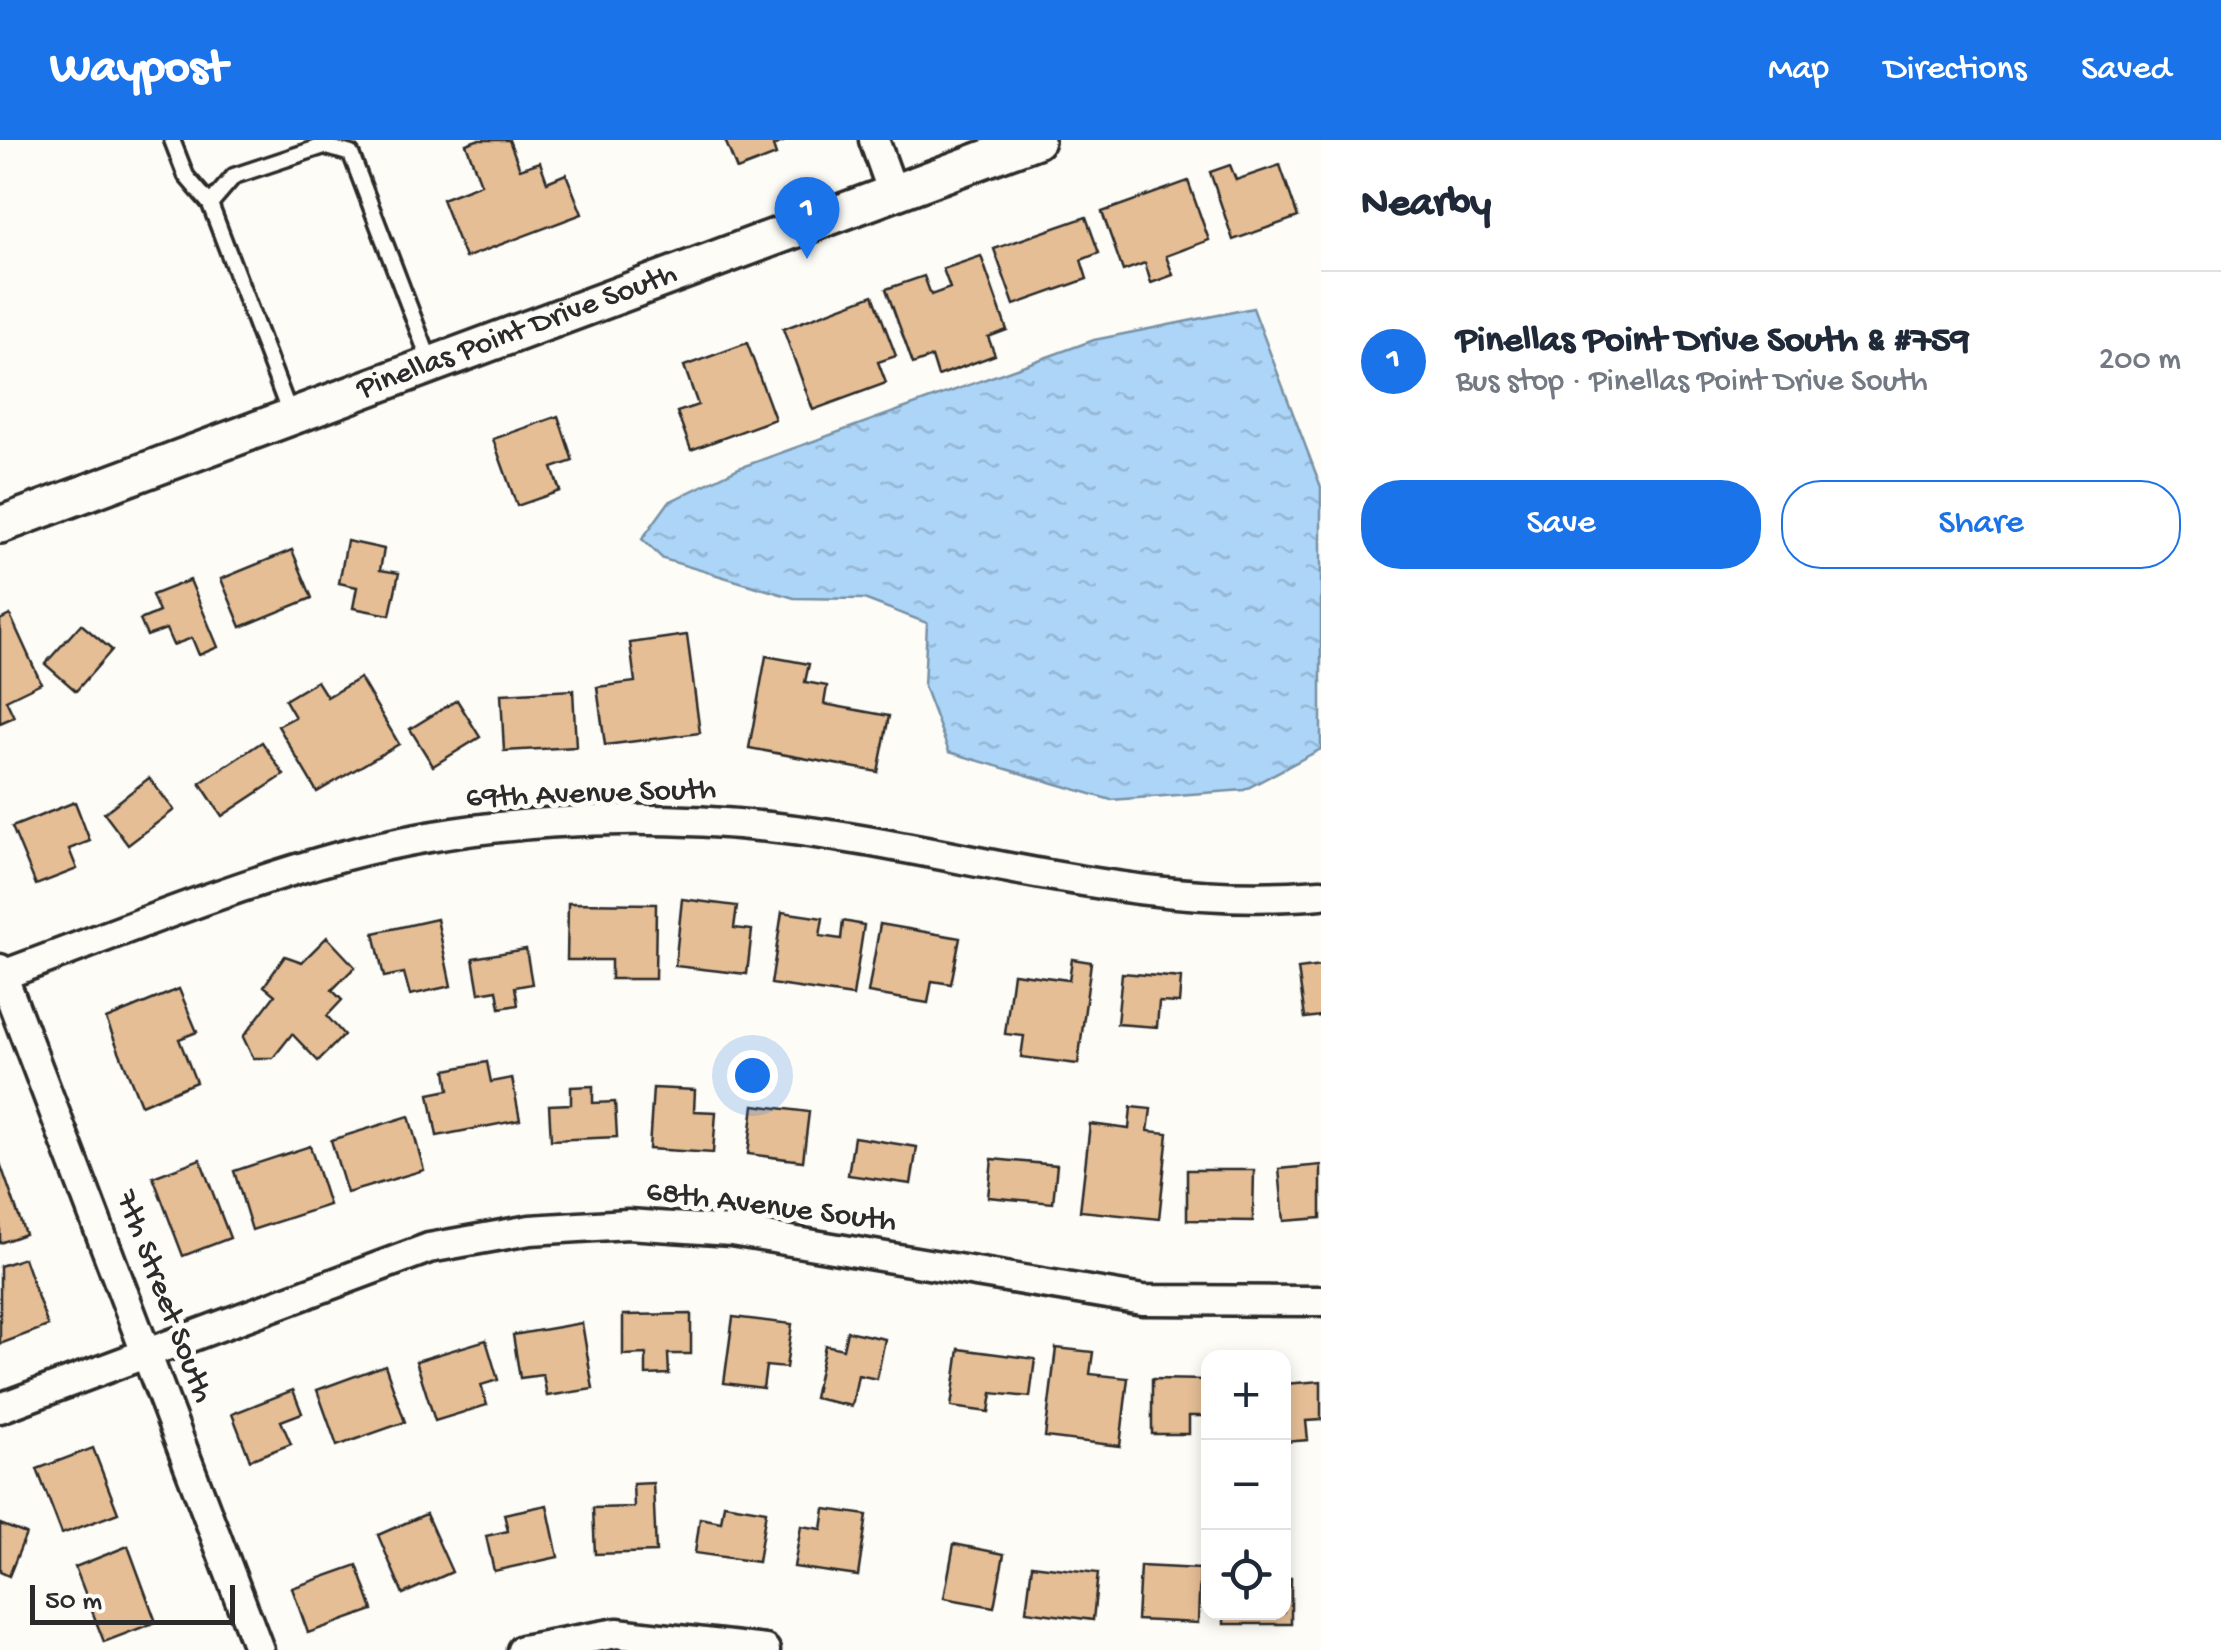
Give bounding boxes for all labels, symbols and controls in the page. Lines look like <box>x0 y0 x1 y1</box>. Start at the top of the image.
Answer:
text: Waypost <box>50 42 227 99</box>
text: Map <box>1768 50 1829 91</box>
text: Directions <box>1884 50 2026 91</box>
text: Saved <box>2081 50 2171 91</box>
pin: 1 <box>774 176 840 259</box>
text: Nearby <box>1361 181 1491 230</box>
street label: Pinellas Point Drive South <box>351 256 683 410</box>
text: Pinellas Point Drive South & #759 <box>1456 320 1970 364</box>
text: 1 <box>1387 342 1400 380</box>
text: 200 m <box>2099 342 2181 380</box>
text: Bus stop · Pinellas Point Drive South <box>1456 364 1928 402</box>
button: Save <box>1361 480 1761 569</box>
button: Share <box>1781 480 2181 569</box>
street label: 69th Avenue South <box>465 772 717 818</box>
your location <box>727 1050 778 1101</box>
street label: 68th Avenue South <box>644 1174 898 1242</box>
street label: 7th Street South <box>105 1185 221 1408</box>
map controls <box>1201 1350 1291 1620</box>
button: + <box>1201 1350 1291 1440</box>
button: − <box>1201 1440 1291 1530</box>
button: locate <box>1201 1530 1291 1620</box>
scale bar <box>30 1580 235 1624</box>
text: 50 m <box>45 1586 102 1619</box>

